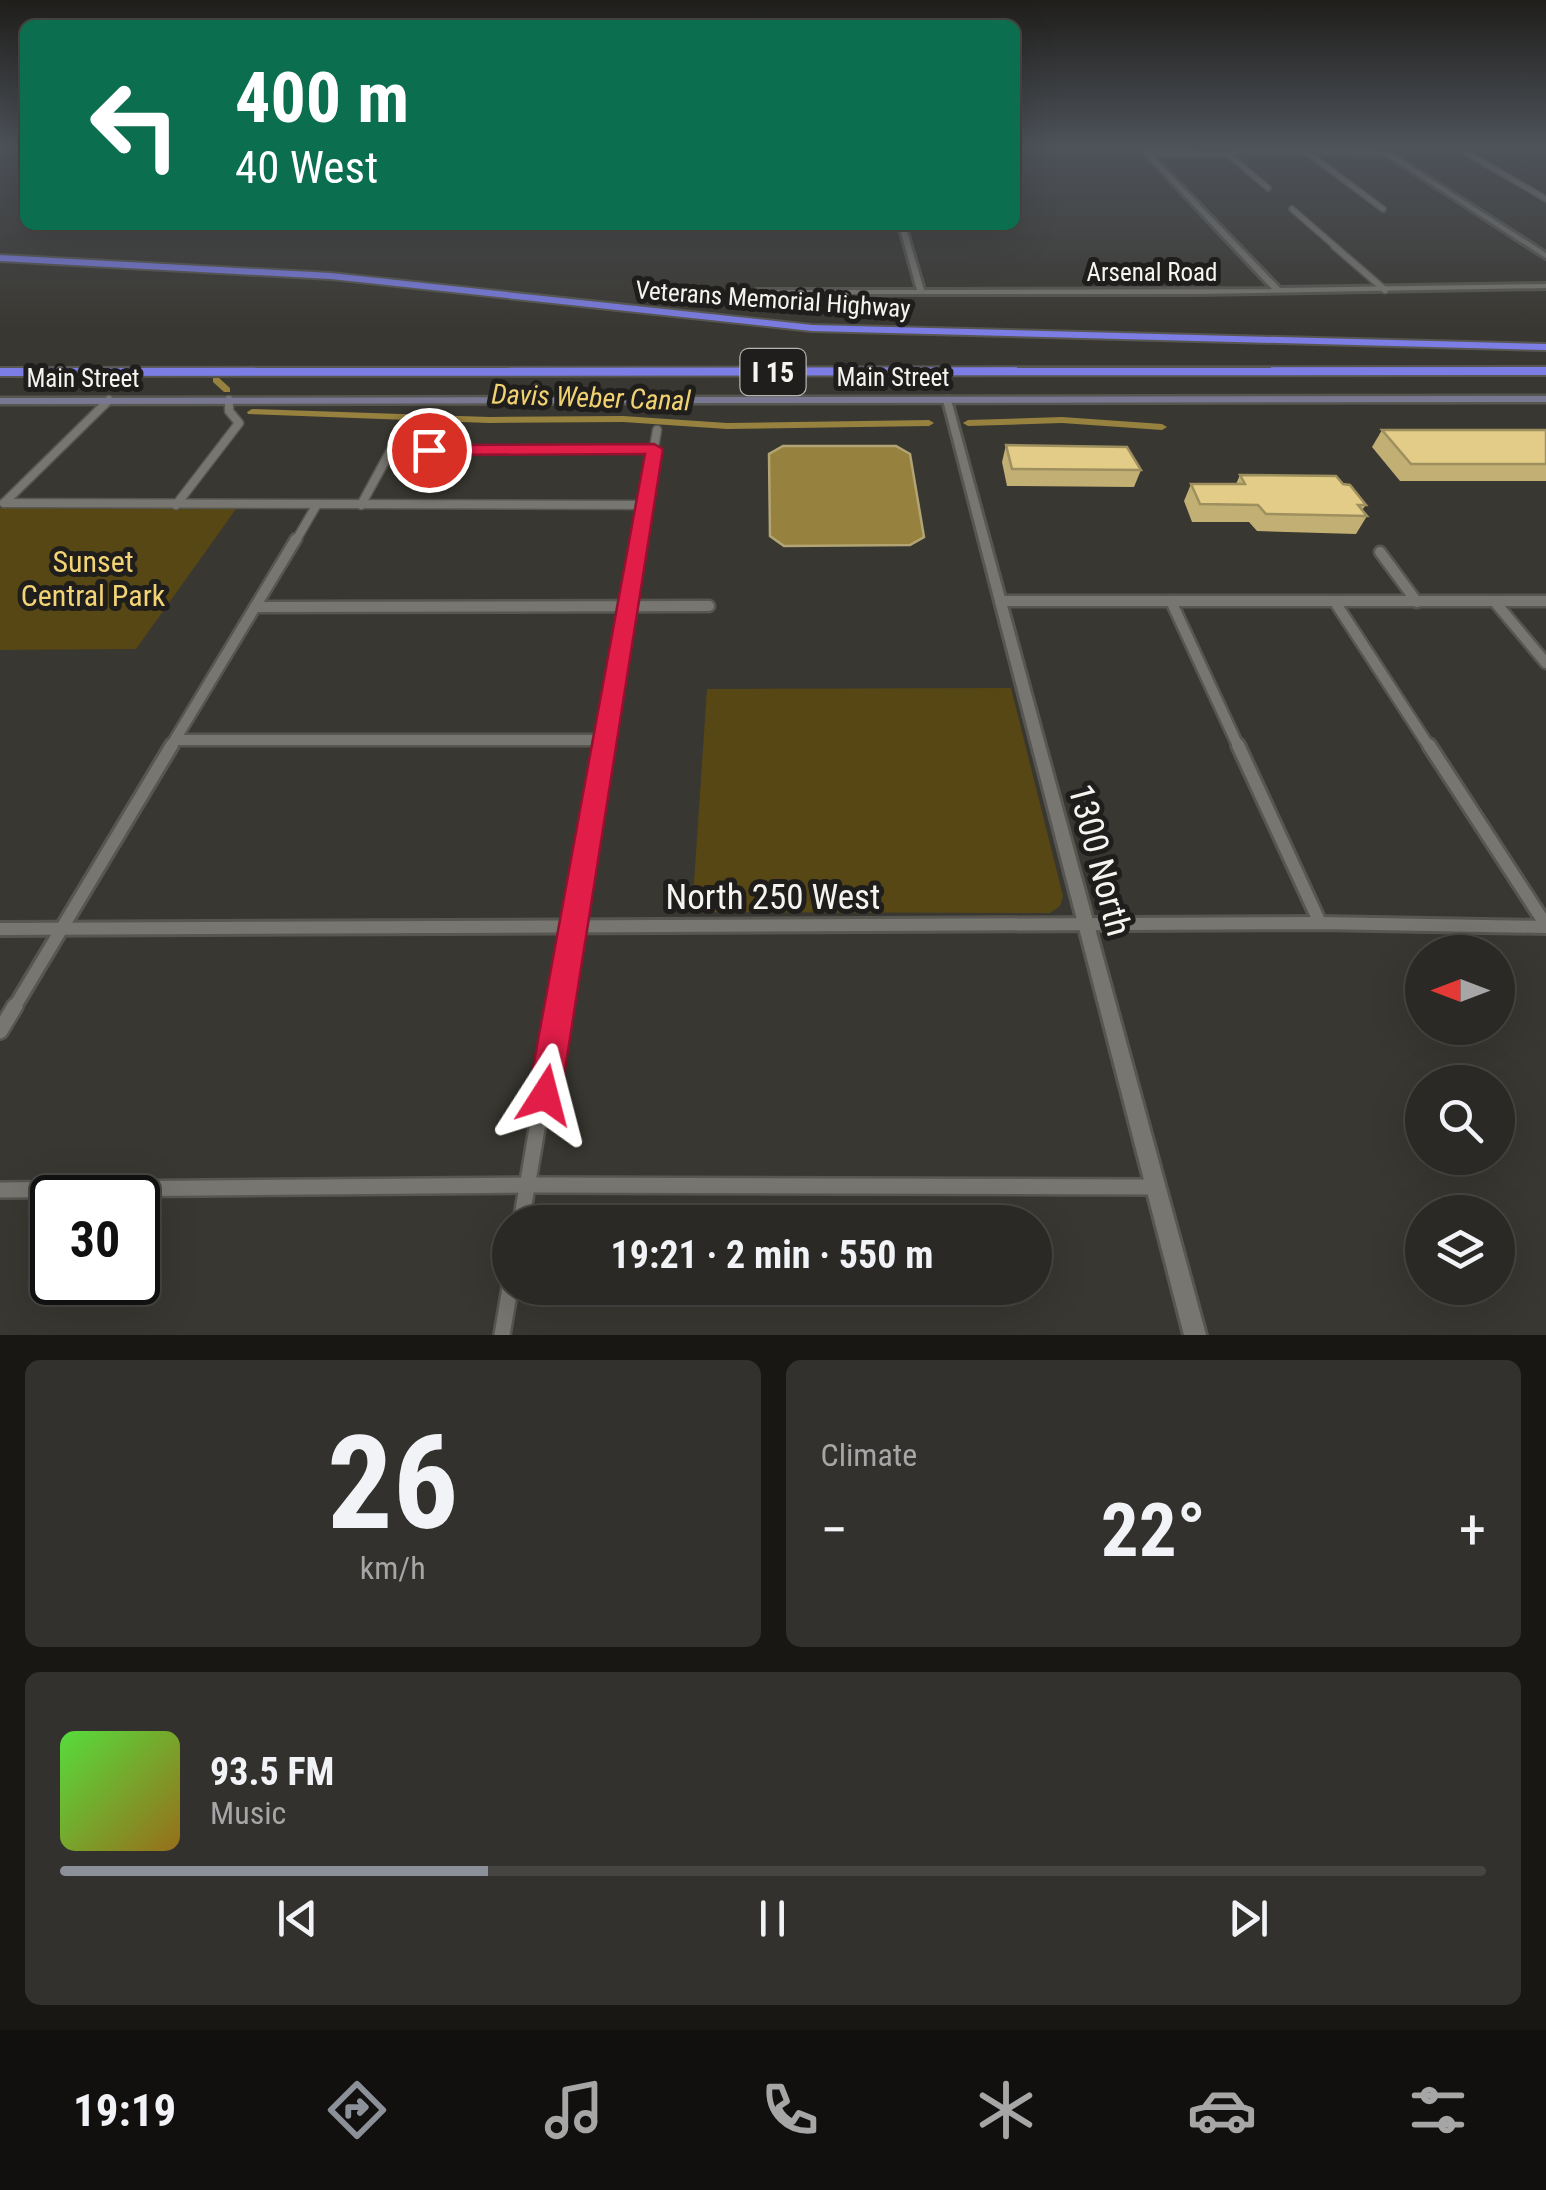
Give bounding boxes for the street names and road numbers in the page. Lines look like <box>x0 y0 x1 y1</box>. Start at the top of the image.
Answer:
street label: Arsenal Road <box>1087 258 1217 287</box>
street label: Veterans Memorial Highway <box>635 275 911 324</box>
road number: I 15 <box>740 349 806 395</box>
street label: Main Street <box>836 363 950 392</box>
street label: Main Street <box>26 364 140 393</box>
street label: 1300 North <box>1060 780 1139 940</box>
street label: North 250 West <box>666 877 880 918</box>

